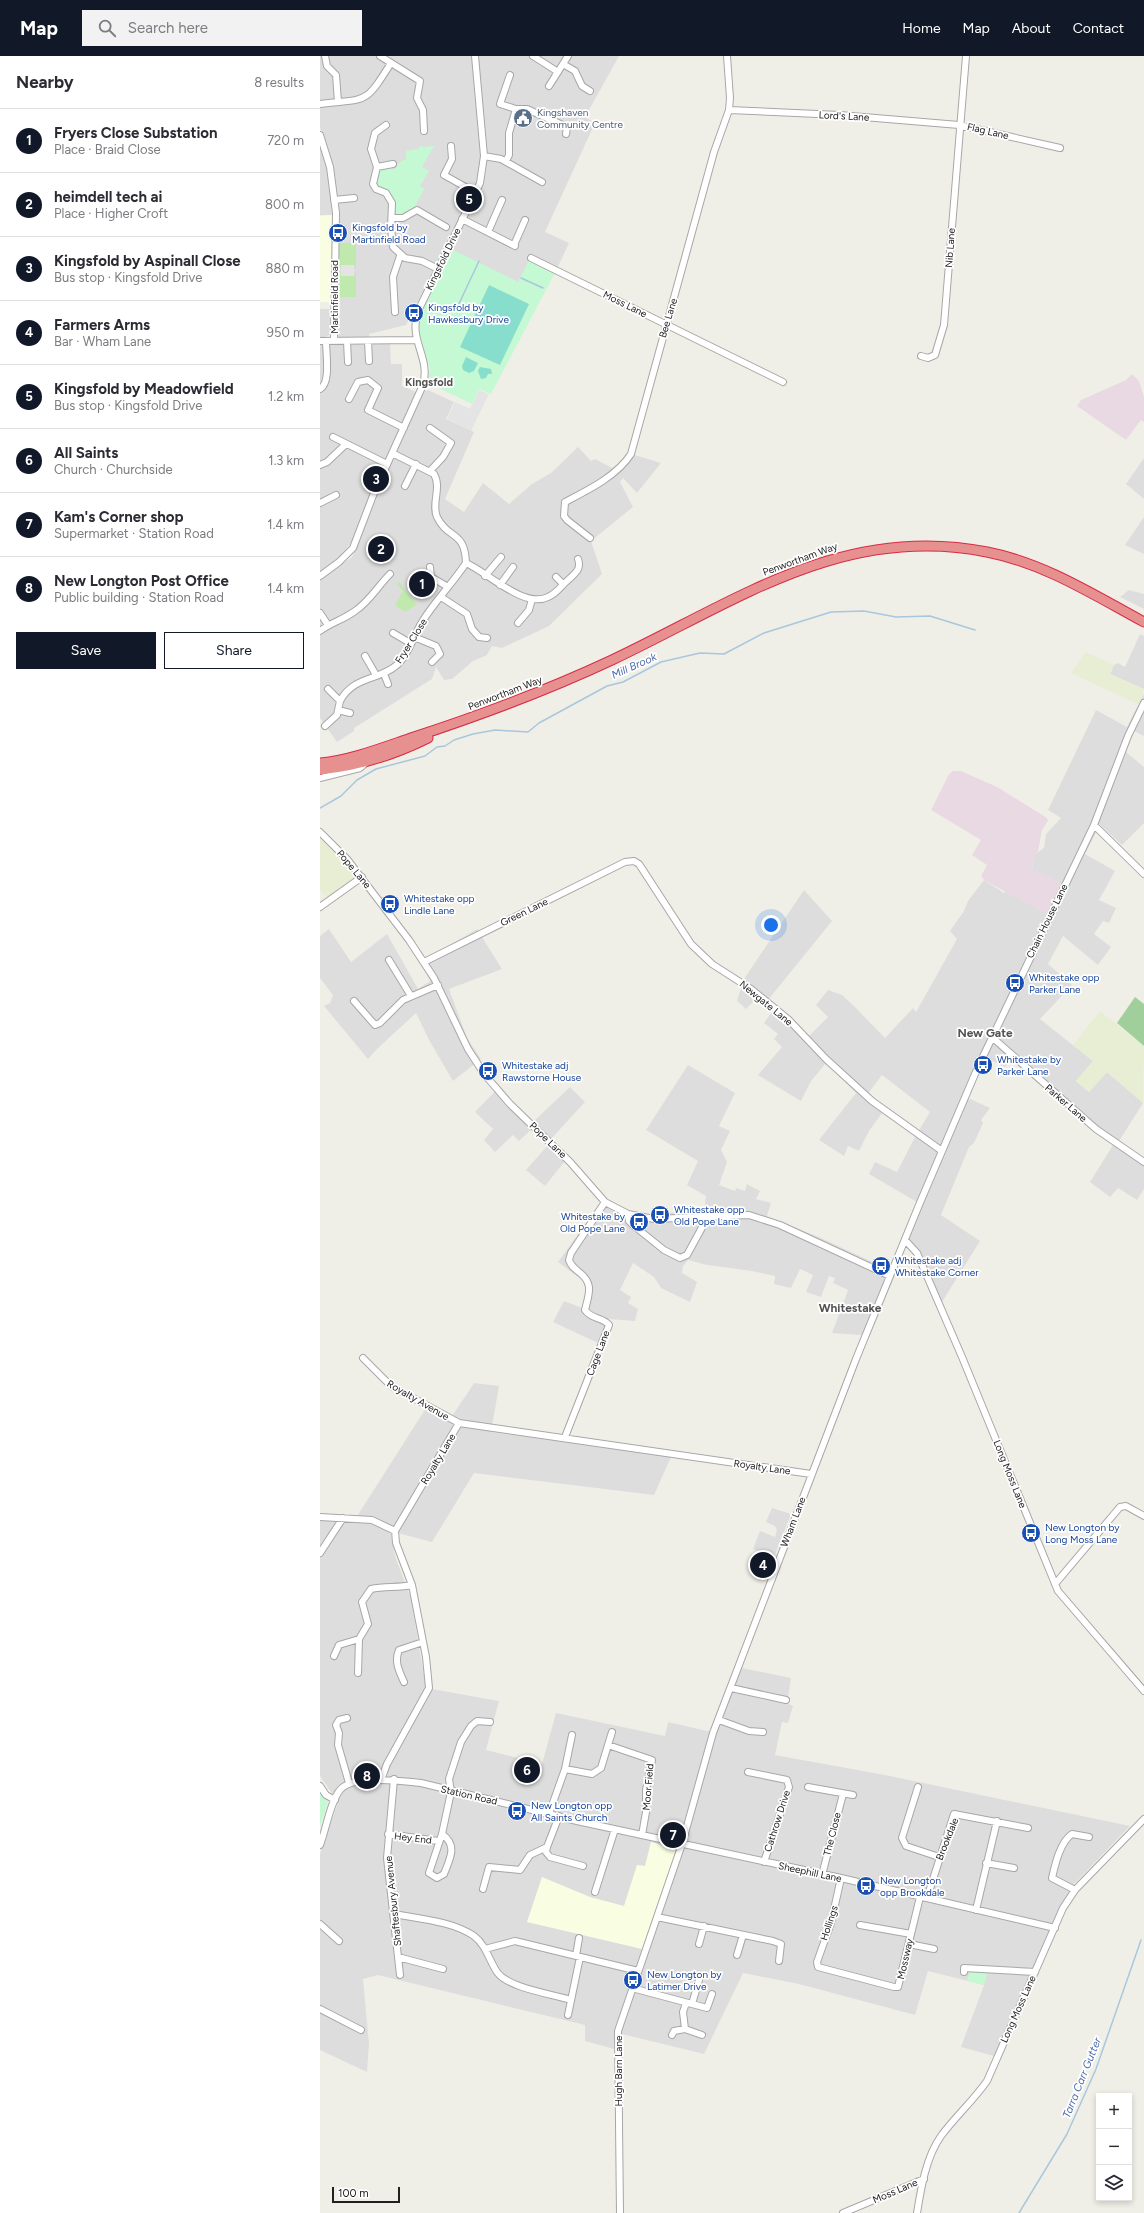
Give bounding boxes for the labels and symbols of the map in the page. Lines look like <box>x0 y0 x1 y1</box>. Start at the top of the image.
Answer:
place label: Kingshaven Community Centre <box>537 106 623 131</box>
public building icon: Kingshaven Community Centre <box>512 107 534 129</box>
street label: Lord's Lane <box>818 108 870 124</box>
street label: Flag Lane <box>966 120 1011 142</box>
pin: 5 <box>456 184 482 214</box>
place label: Kingsfold by Martinfield Road <box>352 221 426 246</box>
bus stop icon: Kingsfold by Martinfield Road <box>327 222 349 244</box>
street label: Kingsfold Drive <box>422 225 464 292</box>
street label: Nib Lane <box>942 227 958 268</box>
street label: Martinfield Road <box>328 260 341 334</box>
street label: Moss Lane <box>601 288 650 320</box>
street label: Bee Lane <box>656 296 680 339</box>
place label: Kingsfold by Hawkesbury Drive <box>428 301 509 326</box>
bus stop icon: Kingsfold by Hawkesbury Drive <box>403 302 425 324</box>
district label: Kingsfold <box>405 376 453 389</box>
pin: 3 <box>363 464 389 494</box>
pin: 2 <box>368 534 394 564</box>
street label: Penwortham Way <box>761 539 840 579</box>
pin: 1 <box>409 569 435 599</box>
street label: Fryer Close <box>392 616 430 666</box>
water label: Mill Brook <box>609 650 659 682</box>
street label: Penwortham Way <box>466 673 545 713</box>
street label: Pope Lane <box>334 847 374 891</box>
street label: Chain House Lane <box>1023 881 1071 960</box>
place label: Whitestake opp Lindle Lane <box>404 892 475 917</box>
bus stop icon: Whitestake opp Lindle Lane <box>379 893 401 915</box>
street label: Green Lane <box>498 895 550 929</box>
your location <box>761 915 781 935</box>
place label: Whitestake opp Parker Lane <box>1029 971 1100 996</box>
bus stop icon: Whitestake opp Parker Lane <box>1004 972 1026 994</box>
street label: Newgate Lane <box>737 978 796 1029</box>
district label: New Gate <box>957 1026 1013 1040</box>
place label: Whitestake by Parker Lane <box>997 1053 1062 1078</box>
bus stop icon: Whitestake by Parker Lane <box>972 1054 994 1076</box>
place label: Whitestake adj Rawstorne House <box>502 1059 582 1084</box>
bus stop icon: Whitestake adj Rawstorne House <box>477 1060 499 1082</box>
street label: Parker Lane <box>1042 1081 1090 1125</box>
street label: Pope Lane <box>527 1119 570 1161</box>
place label: Whitestake opp Old Pope Lane <box>674 1203 745 1228</box>
bus stop icon: Whitestake opp Old Pope Lane <box>649 1204 671 1226</box>
place label: Whitestake by Old Pope Lane <box>560 1210 626 1235</box>
bus stop icon: Whitestake by Old Pope Lane <box>628 1211 650 1233</box>
place label: Whitestake adj Whitestake Corner <box>895 1254 979 1279</box>
bus stop icon: Whitestake adj Whitestake Corner <box>870 1255 892 1277</box>
district label: Whitestake <box>819 1301 882 1315</box>
street label: Cage Lane <box>583 1328 613 1377</box>
street label: Royalty Avenue <box>385 1377 452 1423</box>
street label: Royalty Lane <box>418 1431 459 1487</box>
street label: Long Moss Lane <box>990 1438 1030 1510</box>
street label: Royalty Lane <box>733 1457 792 1477</box>
street label: Wham Lane <box>778 1495 809 1549</box>
place label: New Longton by Long Moss Lane <box>1045 1521 1120 1546</box>
bus stop icon: New Longton by Long Moss Lane <box>1020 1522 1042 1544</box>
pin: 4 <box>750 1550 776 1580</box>
pin: 6 <box>514 1755 540 1785</box>
pin: 8 <box>354 1761 380 1791</box>
street label: Moor Field <box>639 1763 657 1811</box>
street label: Station Road <box>439 1782 499 1808</box>
street label: Cathrow Drive <box>761 1788 793 1854</box>
place label: New Longton opp All Saints Church <box>531 1799 612 1824</box>
bus stop icon: New Longton opp All Saints Church <box>506 1800 528 1822</box>
street label: The Close <box>820 1810 844 1857</box>
street label: Brookdale <box>933 1815 962 1862</box>
pin: 7 <box>660 1820 686 1850</box>
street label: Hey End <box>393 1829 433 1847</box>
street label: Shaftesbury Avenue <box>382 1855 404 1947</box>
street label: Sheephill Lane <box>777 1859 843 1885</box>
place label: New Longton opp Brookdale <box>880 1874 945 1899</box>
bus stop icon: New Longton opp Brookdale <box>855 1875 877 1897</box>
street label: Hollings <box>817 1903 841 1942</box>
street label: Mossway <box>894 1937 916 1981</box>
place label: New Longton by Latimer Drive <box>647 1968 722 1993</box>
bus stop icon: New Longton by Latimer Drive <box>622 1969 644 1991</box>
street label: Long Moss Lane <box>997 1973 1039 2045</box>
street label: Hugh Barn Lane <box>612 2035 625 2107</box>
water label: Tarra Carr Gutter <box>1060 2035 1105 2120</box>
street label: Moss Lane <box>871 2176 920 2206</box>
scale bar <box>332 2185 400 2204</box>

